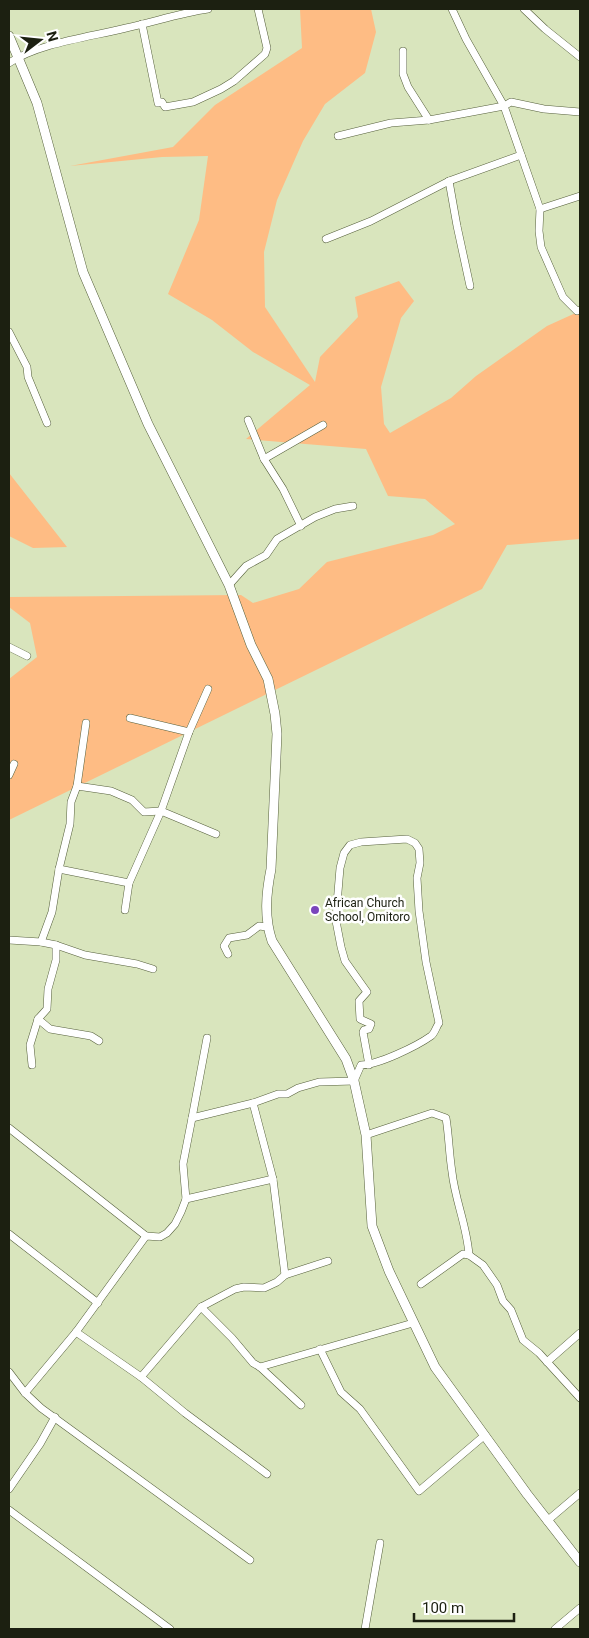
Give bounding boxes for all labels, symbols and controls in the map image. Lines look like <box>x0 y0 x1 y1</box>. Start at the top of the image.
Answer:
north arrow <box>15 15 65 65</box>
text: N <box>43 29 62 43</box>
place label: African Church School, Omitoro <box>325 896 410 924</box>
marker: African Church School, Omitoro <box>309 904 321 916</box>
scale bar <box>414 1590 514 1622</box>
text: 100 m <box>422 1599 464 1617</box>

